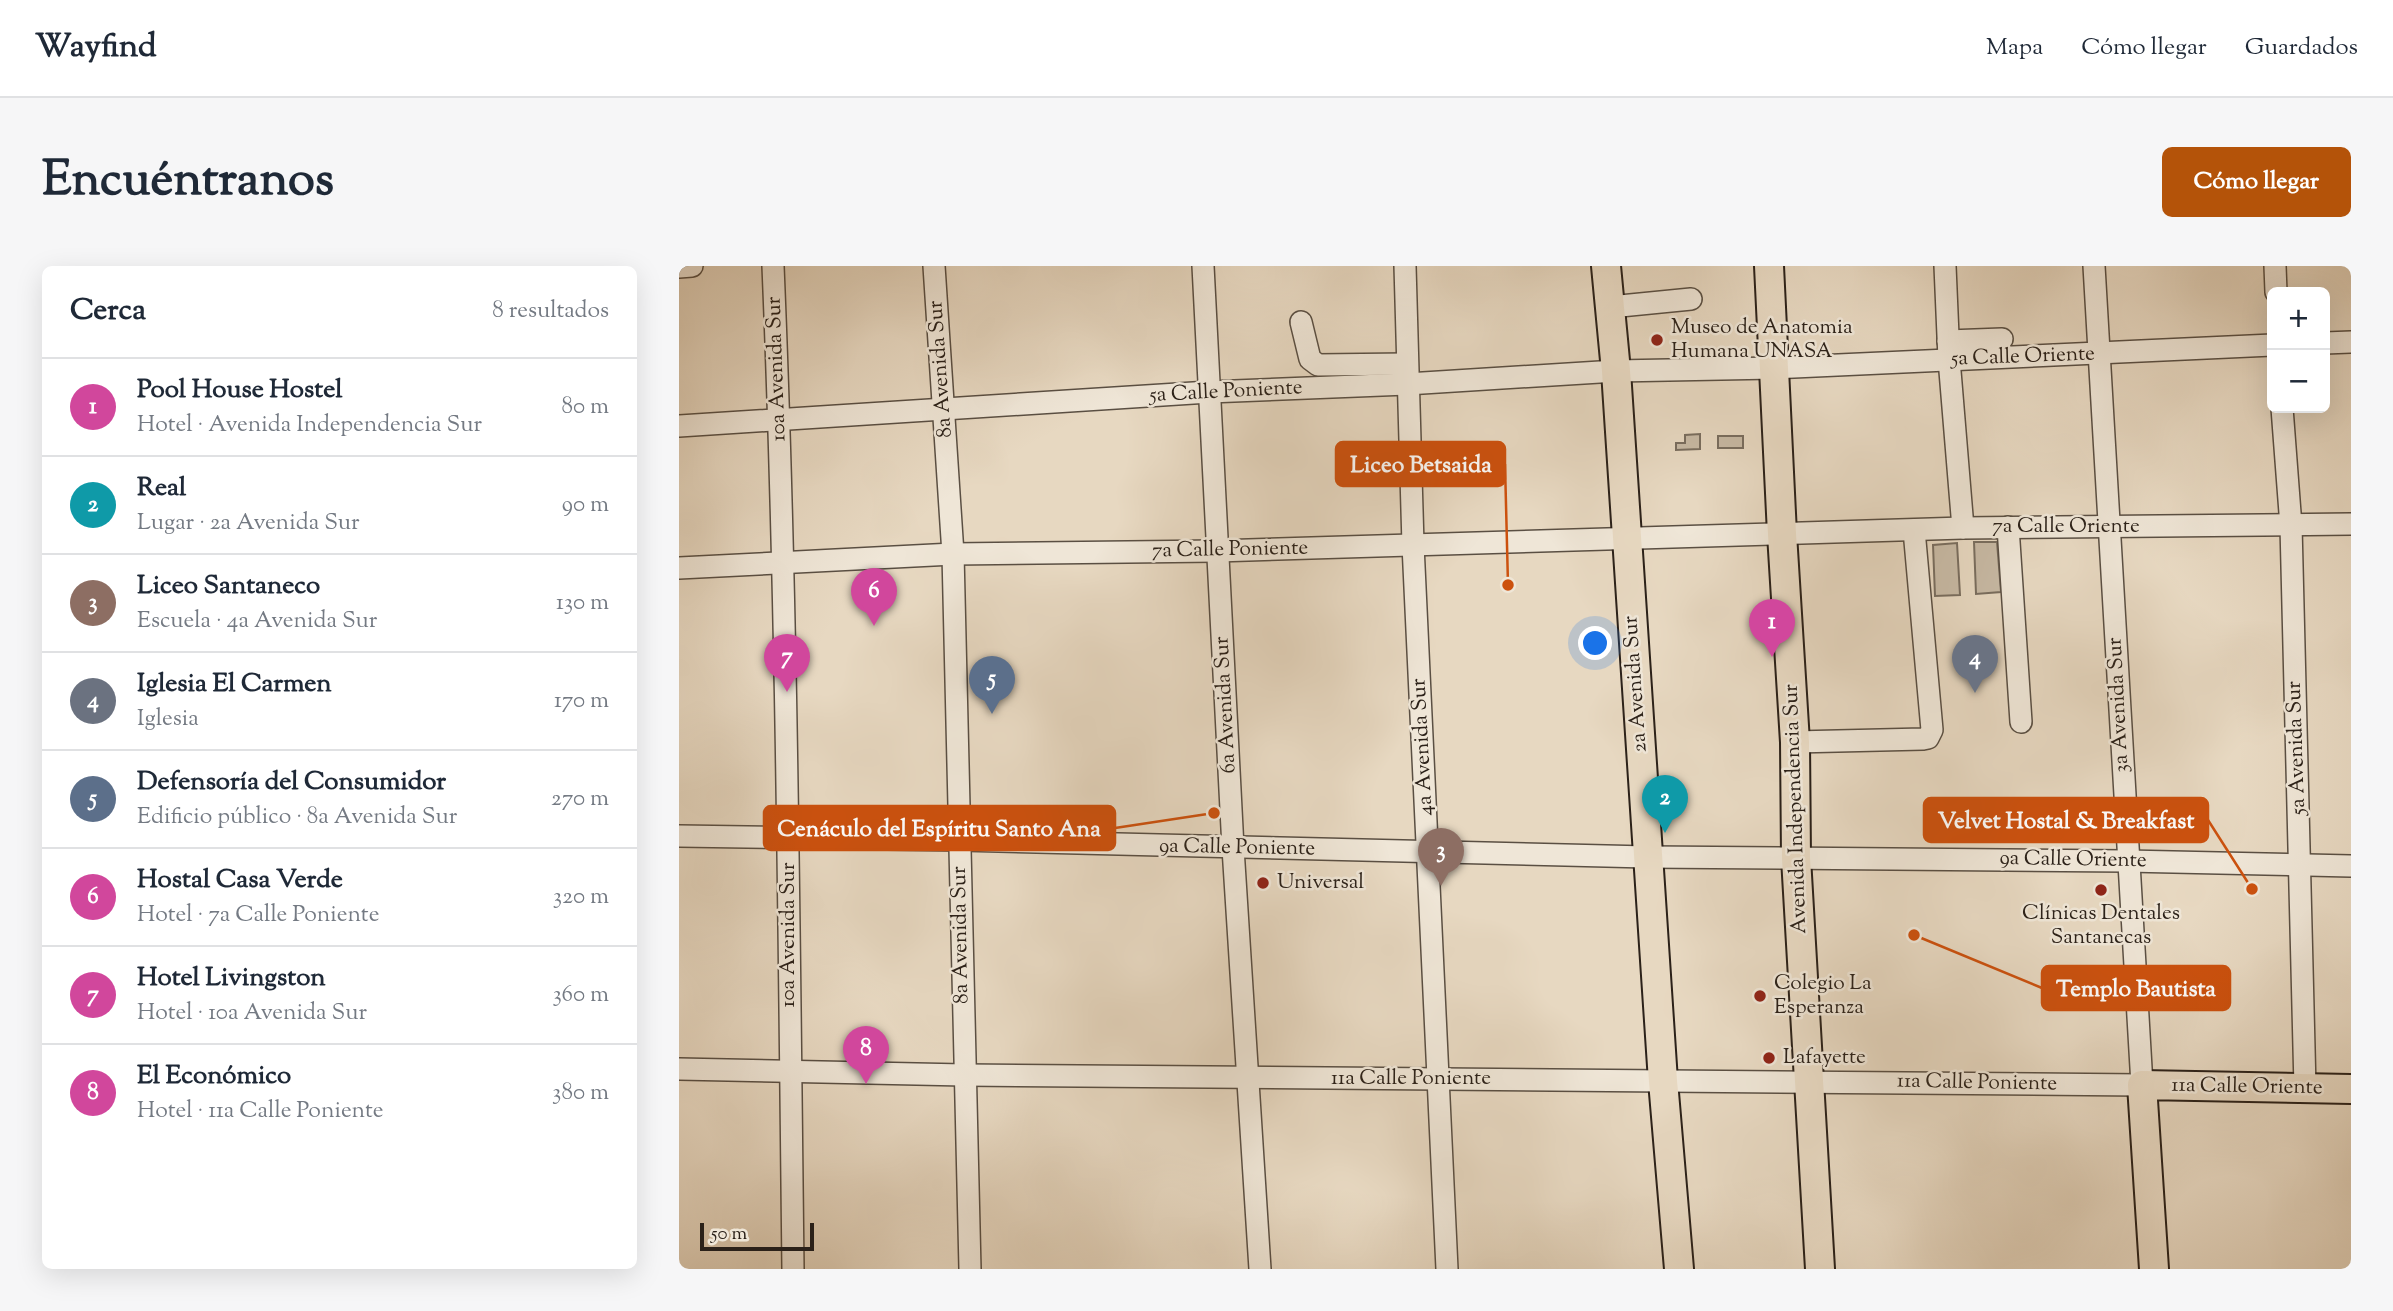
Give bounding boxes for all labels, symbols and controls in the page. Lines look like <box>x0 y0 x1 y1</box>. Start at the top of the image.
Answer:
text: Wayfind <box>35 24 157 72</box>
text: Mapa <box>1986 31 2043 65</box>
text: Cómo llegar <box>2081 31 2207 65</box>
text: Guardados <box>2245 31 2358 65</box>
text: Encuéntranos <box>42 147 334 217</box>
button: Cómo llegar <box>2162 147 2351 217</box>
map controls <box>2267 287 2330 413</box>
button: + <box>2267 287 2330 350</box>
text: Cerca <box>70 290 146 333</box>
text: 8 resultados <box>492 295 609 328</box>
street label: 10a Avenida Sur <box>759 296 795 442</box>
street label: 8a Avenida Sur <box>921 299 961 439</box>
place label: Museo de Anatomia Humana UNASA <box>1671 313 1853 367</box>
marker: Museo de Anatomia Humana UNASA <box>1649 332 1665 348</box>
street label: 5a Calle Oriente <box>1950 339 2095 375</box>
button: − <box>2267 350 2330 413</box>
text: Pool House Hostel <box>137 372 342 409</box>
street label: 5a Calle Poniente <box>1148 373 1303 411</box>
text: 1 <box>89 391 97 424</box>
text: 80 m <box>561 391 609 424</box>
text: Hotel · Avenida Independencia Sur <box>137 409 482 442</box>
callout: Liceo Betsaida <box>1336 442 1505 486</box>
text: Liceo Betsaida <box>1350 450 1492 483</box>
text: Real <box>137 470 186 507</box>
text: 2 <box>88 489 98 522</box>
text: 90 m <box>562 489 609 522</box>
text: Lugar · 2a Avenida Sur <box>137 507 360 540</box>
street label: 7a Calle Oriente <box>1992 512 2140 542</box>
street label: 7a Calle Poniente <box>1152 534 1308 566</box>
text: Liceo Santaneco <box>137 568 320 605</box>
pin: 6 <box>851 568 897 626</box>
text: 3 <box>88 587 98 620</box>
text: 130 m <box>556 587 609 620</box>
pin: 1 <box>1749 599 1795 657</box>
text: Escuela · 4a Avenida Sur <box>137 605 378 638</box>
street label: 2a Avenida Sur <box>1616 615 1656 753</box>
your location <box>1578 626 1612 660</box>
pin: 7 <box>764 634 810 692</box>
street label: 6a Avenida Sur <box>1207 635 1245 774</box>
pin: 4 <box>1952 635 1998 693</box>
street label: 3a Avenida Sur <box>2100 636 2138 773</box>
pin: 5 <box>969 656 1015 714</box>
text: Iglesia El Carmen <box>137 666 332 703</box>
street label: 4a Avenida Sur <box>1404 677 1442 816</box>
street label: 5a Avenida Sur <box>2280 680 2314 817</box>
street label: Avenida Independencia Sur <box>1777 683 1815 934</box>
text: 4 <box>87 685 99 718</box>
text: 170 m <box>554 685 609 718</box>
text: Iglesia <box>137 703 199 736</box>
text: Defensoría del Consumidor <box>137 764 446 801</box>
pin: 2 <box>1642 775 1688 833</box>
text: 5 <box>89 783 97 816</box>
text: 270 m <box>551 783 609 816</box>
callout: Velvet Hostal & Breakfast <box>1924 798 2208 842</box>
text: Edificio público · 8a Avenida Sur <box>137 801 457 834</box>
callout: Cenáculo del Espíritu Santo Ana <box>764 806 1115 850</box>
text: Velvet Hostal & Breakfast <box>1938 806 2194 839</box>
text: Cenáculo del Espíritu Santo Ana <box>777 814 1101 847</box>
pin: 3 <box>1418 828 1464 886</box>
street label: 9a Calle Poniente <box>1159 832 1315 864</box>
street label: 9a Calle Oriente <box>1999 844 2147 876</box>
text: Hostal Casa Verde <box>137 862 343 899</box>
street label: 10a Avenida Sur <box>774 862 804 1008</box>
street label: 8a Avenida Sur <box>945 866 977 1004</box>
place label: Universal <box>1277 868 1364 898</box>
marker: Universal <box>1255 875 1271 891</box>
text: 6 <box>87 881 99 914</box>
text: 320 m <box>553 881 609 914</box>
marker: Clínicas Dentales Santanecas <box>2093 882 2109 898</box>
text: Hotel · 7a Calle Poniente <box>137 899 379 932</box>
place label: Clínicas Dentales Santanecas <box>2022 899 2180 953</box>
text: Hotel Livingston <box>137 960 326 997</box>
callout: Templo Bautista <box>2042 966 2230 1010</box>
place label: Colegio La Esperanza <box>1774 969 1872 1023</box>
text: Templo Bautista <box>2056 974 2216 1007</box>
text: 7 <box>87 979 99 1012</box>
text: 360 m <box>552 979 609 1012</box>
marker: Colegio La Esperanza <box>1752 988 1768 1004</box>
text: Hotel · 10a Avenida Sur <box>137 997 367 1030</box>
pin: 8 <box>843 1026 889 1084</box>
place label: Lafayette <box>1783 1043 1866 1073</box>
marker: Lafayette <box>1761 1050 1777 1066</box>
text: El Económico <box>137 1058 291 1095</box>
street label: 11a Calle Poniente <box>1331 1064 1491 1094</box>
street label: 11a Calle Poniente <box>1897 1067 2057 1099</box>
street label: 11a Calle Oriente <box>2171 1071 2323 1103</box>
text: 8 <box>87 1077 99 1110</box>
text: 380 m <box>552 1077 609 1110</box>
text: Hotel · 11a Calle Poniente <box>137 1095 384 1128</box>
scale bar <box>700 1220 814 1252</box>
text: 50 m <box>711 1221 747 1248</box>

